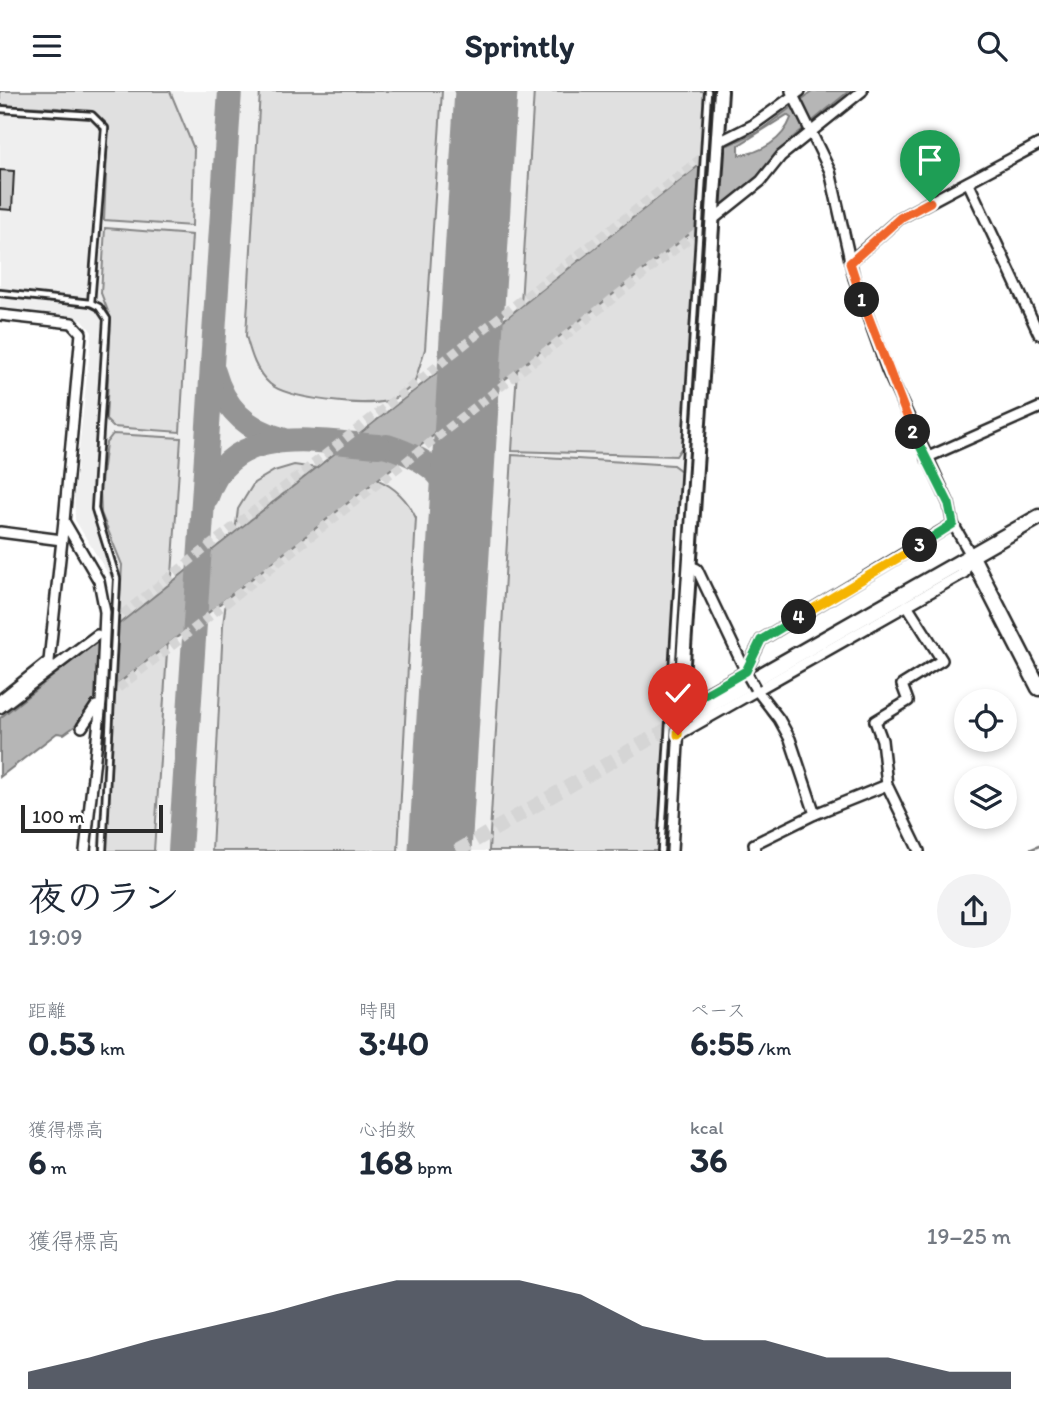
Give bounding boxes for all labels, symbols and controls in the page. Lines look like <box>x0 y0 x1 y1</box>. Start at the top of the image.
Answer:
icon: menu <box>28 27 66 65</box>
text: Sprintly <box>465 27 574 65</box>
icon: search <box>973 27 1011 65</box>
pin <box>900 130 960 202</box>
icon: arrive <box>911 141 949 179</box>
pin: 1 <box>844 283 880 318</box>
text: 1 <box>857 288 866 311</box>
pin: 2 <box>895 415 930 449</box>
text: 2 <box>908 420 918 443</box>
pin: 3 <box>902 527 937 563</box>
text: 3 <box>914 533 925 556</box>
pin: 4 <box>782 599 816 635</box>
text: 4 <box>793 605 804 628</box>
pin <box>648 663 708 735</box>
icon: check <box>659 674 697 712</box>
map controls <box>954 689 1017 829</box>
button: locate <box>954 689 1017 752</box>
button: layers <box>954 766 1017 829</box>
scale bar <box>21 802 163 834</box>
text: 100 m <box>32 805 84 828</box>
text: 夜のラン <box>28 874 180 920</box>
button: share <box>937 874 1011 948</box>
text: 19:09 <box>28 923 83 951</box>
text: 距離 <box>28 999 66 1022</box>
text: 時間 <box>359 999 397 1022</box>
text: ペース <box>690 999 746 1022</box>
text: 0.53 <box>28 1022 96 1064</box>
text: 3:40 <box>359 1022 429 1064</box>
text: 6:55 <box>690 1022 754 1064</box>
text: km <box>96 1037 125 1060</box>
text: /km <box>754 1037 791 1060</box>
text: kcal <box>690 1116 724 1139</box>
text: 獲得標高 <box>28 1118 104 1141</box>
text: 心拍数 <box>359 1118 416 1141</box>
text: 36 <box>690 1139 728 1181</box>
text: 6 <box>28 1141 47 1183</box>
text: 168 <box>359 1141 413 1183</box>
text: m <box>47 1156 67 1179</box>
text: bpm <box>413 1156 452 1179</box>
text: 19–25 m <box>927 1222 1011 1250</box>
text: 獲得標高 <box>28 1227 120 1255</box>

